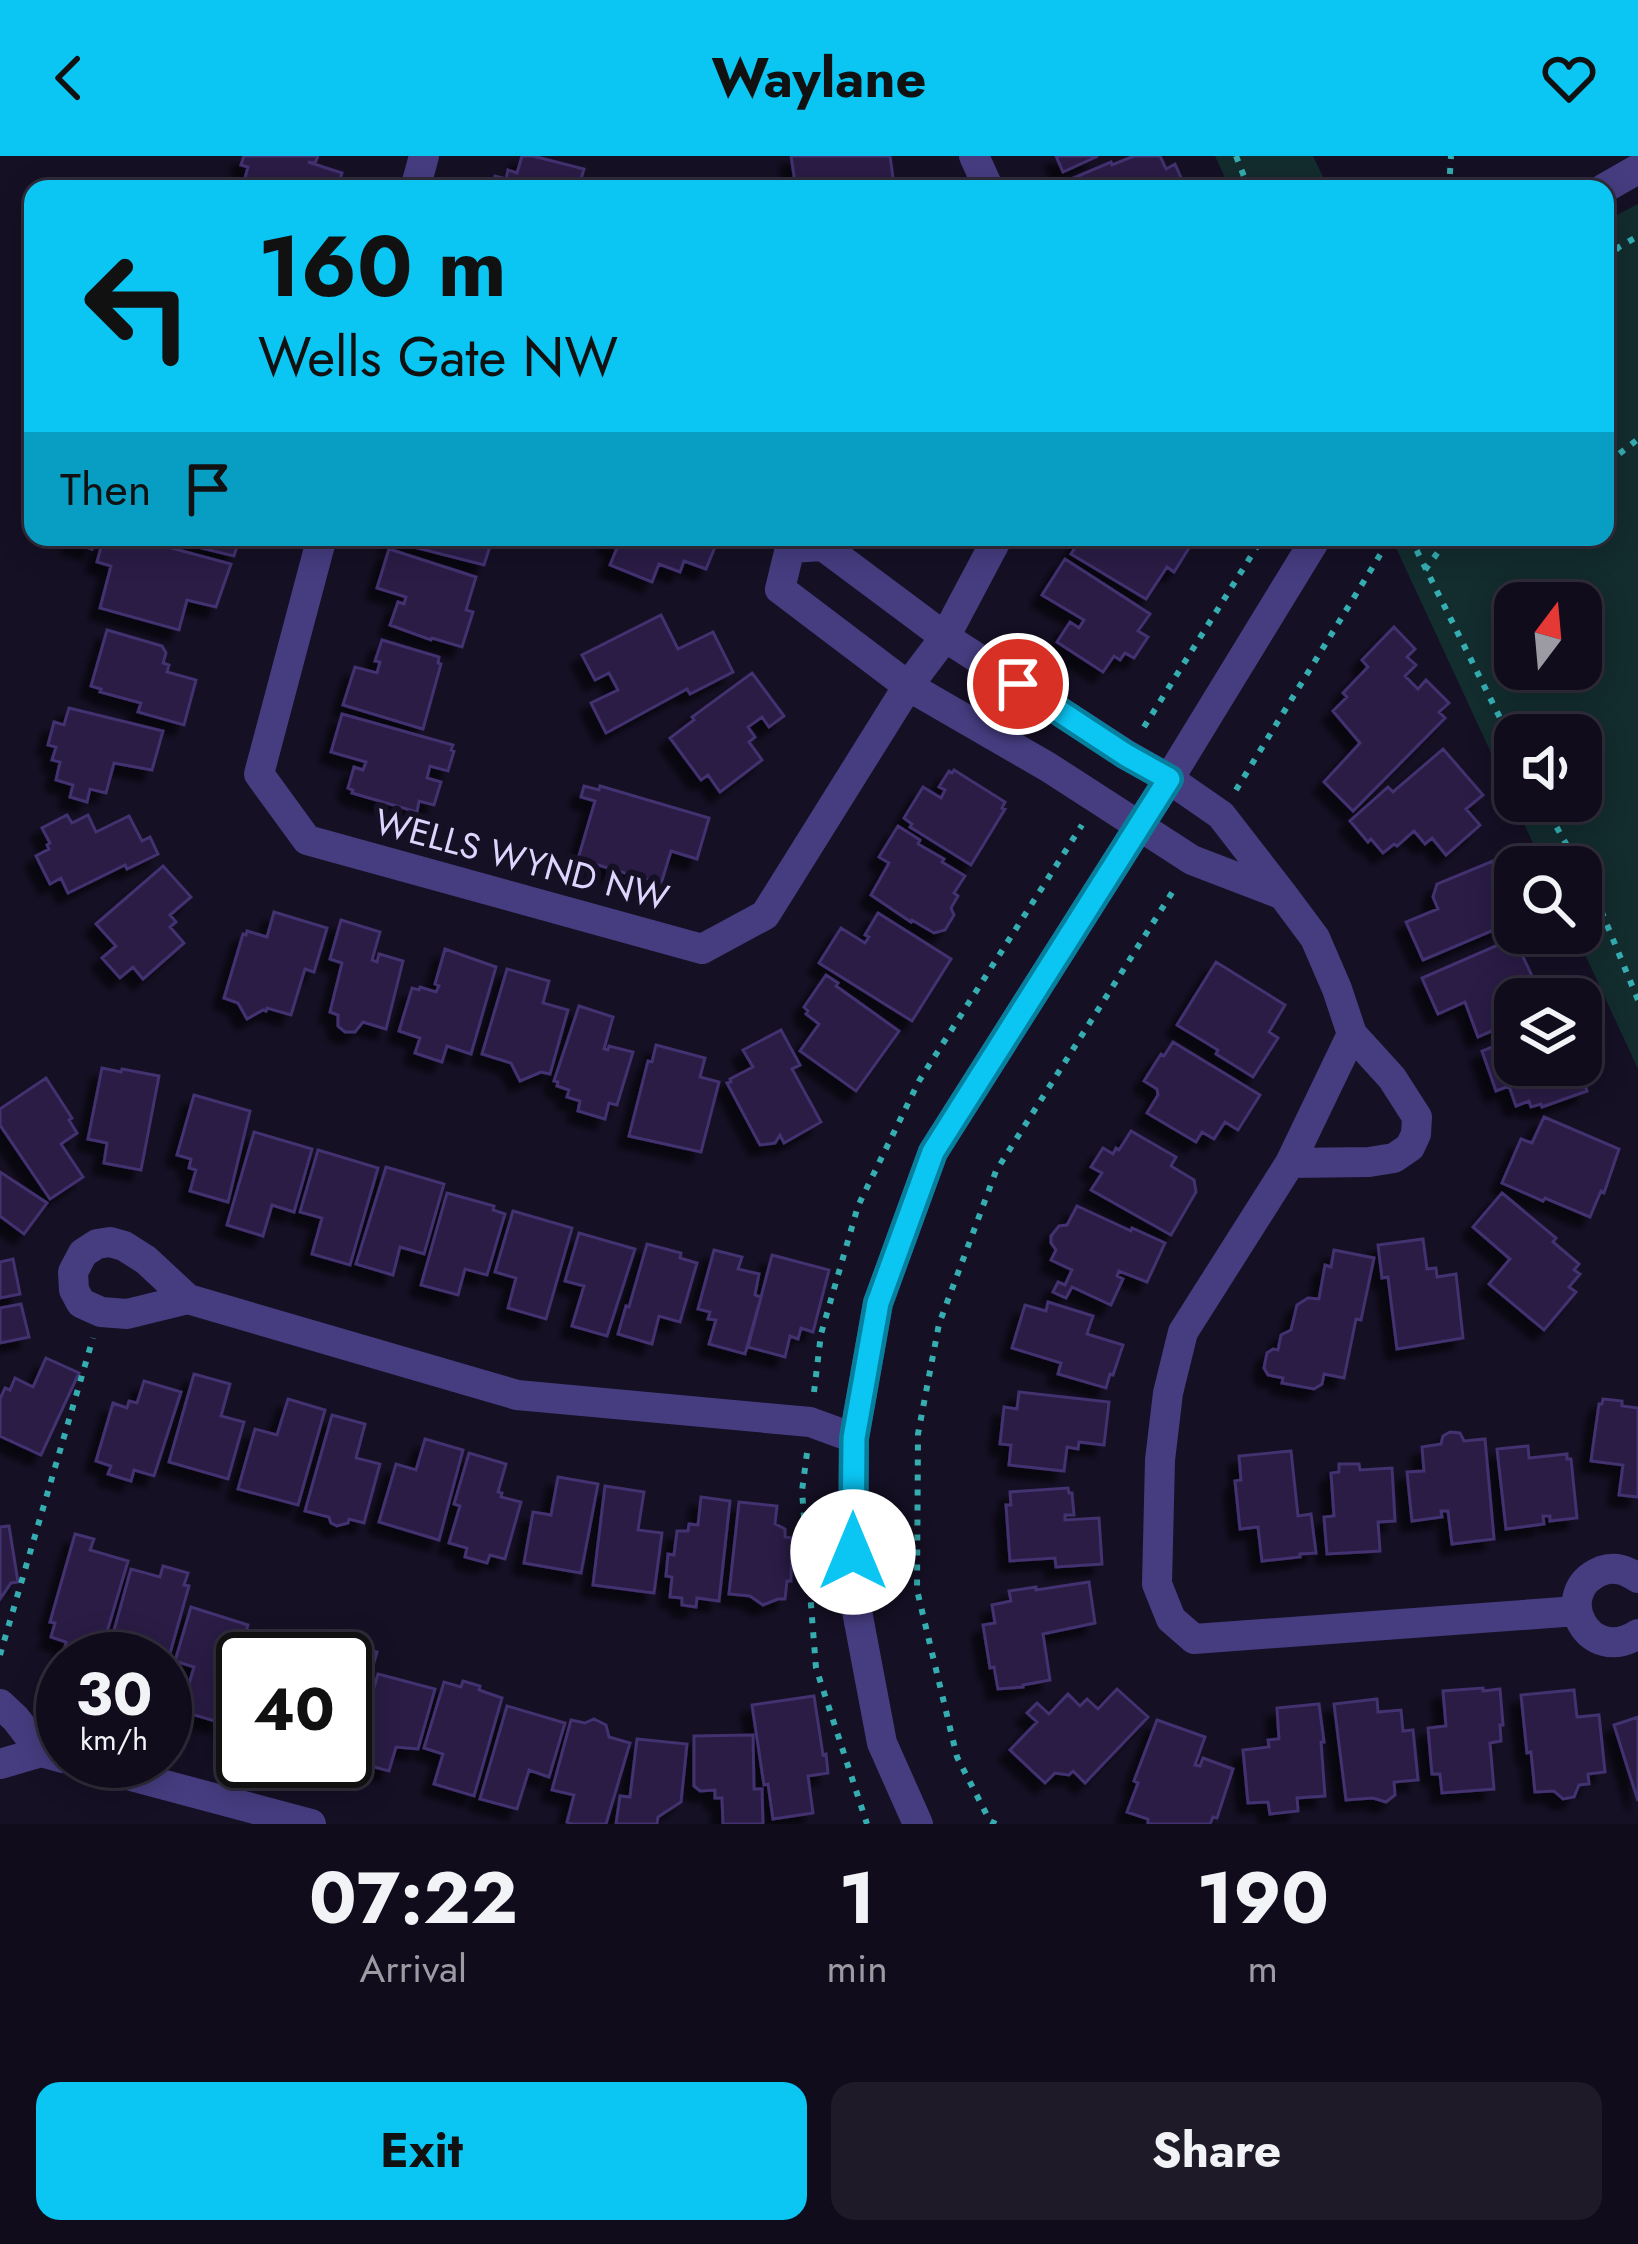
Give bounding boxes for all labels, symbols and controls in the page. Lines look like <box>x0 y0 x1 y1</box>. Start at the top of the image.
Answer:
text: Waylane <box>712 39 926 117</box>
icon: back <box>36 45 102 111</box>
icon: heart <box>1536 45 1602 111</box>
text: 160 m <box>258 206 507 328</box>
icon: left <box>60 228 216 384</box>
text: Wells Gate NW <box>258 318 618 396</box>
icon: arrive <box>175 456 241 522</box>
text: Then <box>60 457 151 522</box>
north arrow <box>1494 582 1602 690</box>
map controls <box>1494 582 1602 1086</box>
pin <box>967 633 1069 735</box>
icon: arrive <box>985 651 1051 717</box>
button: sound <box>1494 714 1602 822</box>
street label: WELLS WYND NW <box>369 795 675 923</box>
button: search <box>1494 846 1602 954</box>
button: layers <box>1494 978 1602 1086</box>
position arrow <box>790 1489 916 1615</box>
speed limit sign: 40 <box>216 1632 372 1788</box>
text: 30 <box>76 1651 152 1738</box>
text: km/h <box>80 1718 148 1761</box>
text: 07:22 <box>309 1846 518 1950</box>
text: 1 <box>839 1846 875 1950</box>
text: 190 <box>1197 1846 1329 1950</box>
text: Arrival <box>360 1940 467 1997</box>
text: min <box>827 1940 888 1997</box>
text: m <box>1248 1940 1278 1997</box>
button: Exit <box>36 2082 807 2220</box>
button: Share <box>831 2082 1602 2220</box>

